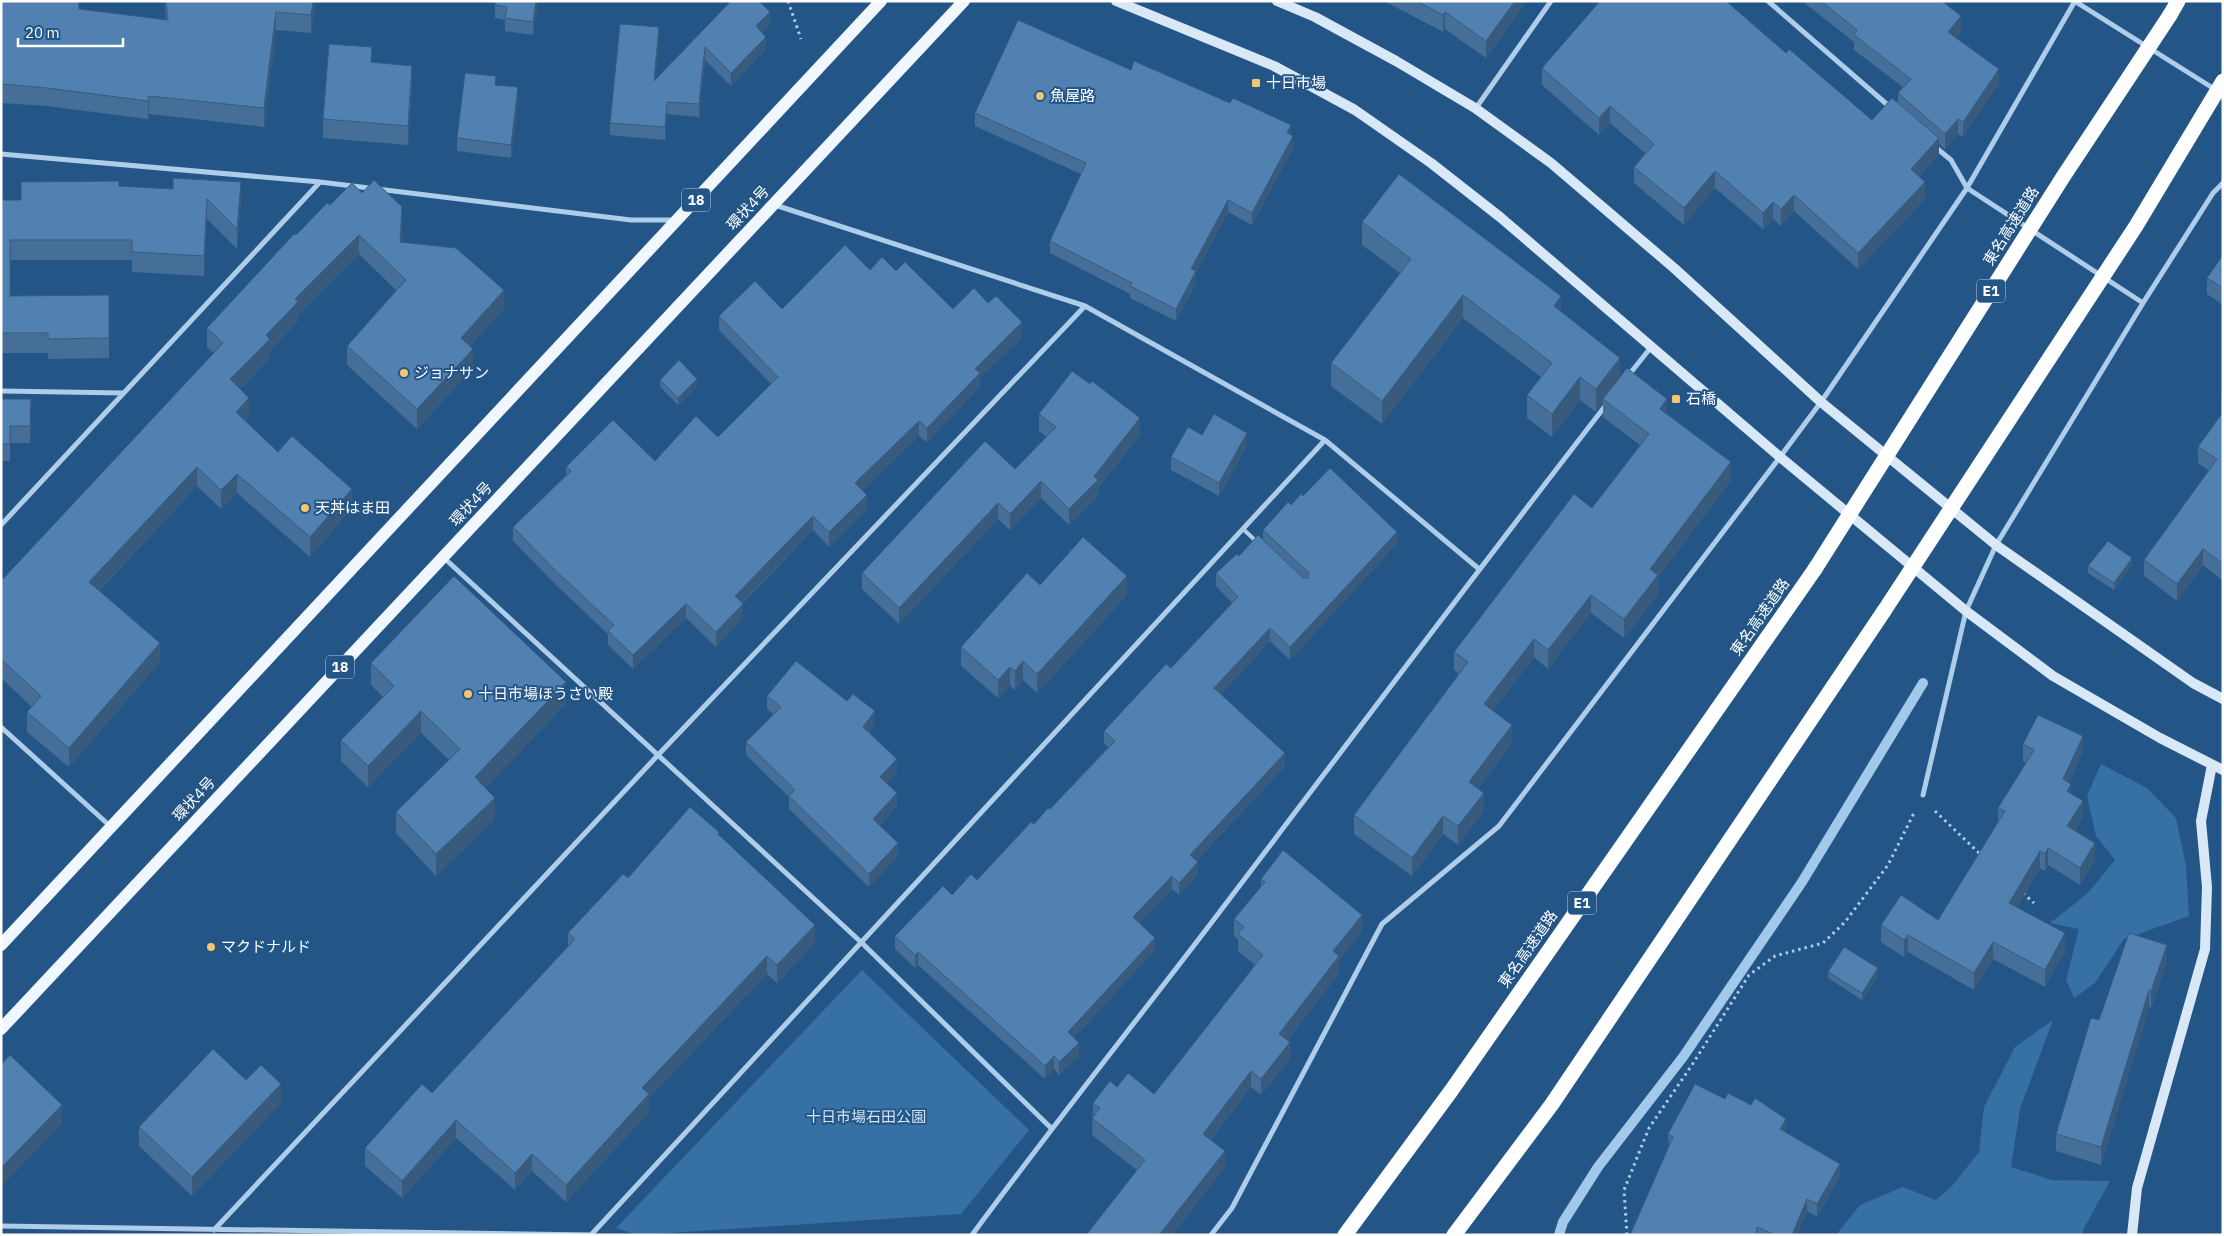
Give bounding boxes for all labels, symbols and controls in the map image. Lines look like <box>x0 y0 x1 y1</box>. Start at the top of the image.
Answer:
scale bar <box>18 15 122 47</box>
text: 20 m <box>25 23 60 42</box>
place label: 十日市場 <box>1266 73 1326 92</box>
marker: 十日市場 <box>1250 77 1262 89</box>
place label: 魚屋路 <box>1050 86 1095 105</box>
marker: 魚屋路 <box>1034 90 1046 102</box>
street label: 環状4号 <box>722 181 773 234</box>
street label: 東名高速道路 <box>1979 183 2042 269</box>
road number: 18 <box>682 188 710 212</box>
road number: E1 <box>1977 280 2005 302</box>
place label: ジョナサン <box>414 363 489 382</box>
marker: ジョナサン <box>398 367 410 379</box>
place label: 石橋 <box>1686 389 1716 408</box>
marker: 石橋 <box>1670 393 1682 405</box>
street label: 環状4号 <box>445 477 496 530</box>
place label: 天丼はま田 <box>315 498 390 517</box>
marker: 天丼はま田 <box>299 502 311 514</box>
street label: 東名高速道路 <box>1726 574 1793 659</box>
road number: 18 <box>326 656 354 679</box>
place label: 十日市場ほうさい殿 <box>478 684 613 703</box>
marker: 十日市場ほうさい殿 <box>462 688 474 700</box>
street label: 環状4号 <box>168 772 219 825</box>
road number: E1 <box>1568 891 1596 914</box>
street label: 東名高速道路 <box>1494 906 1561 991</box>
place label: マクドナルド <box>221 937 311 956</box>
marker: マクドナルド <box>205 941 217 953</box>
park label: 十日市場石田公園 <box>806 1107 926 1126</box>

